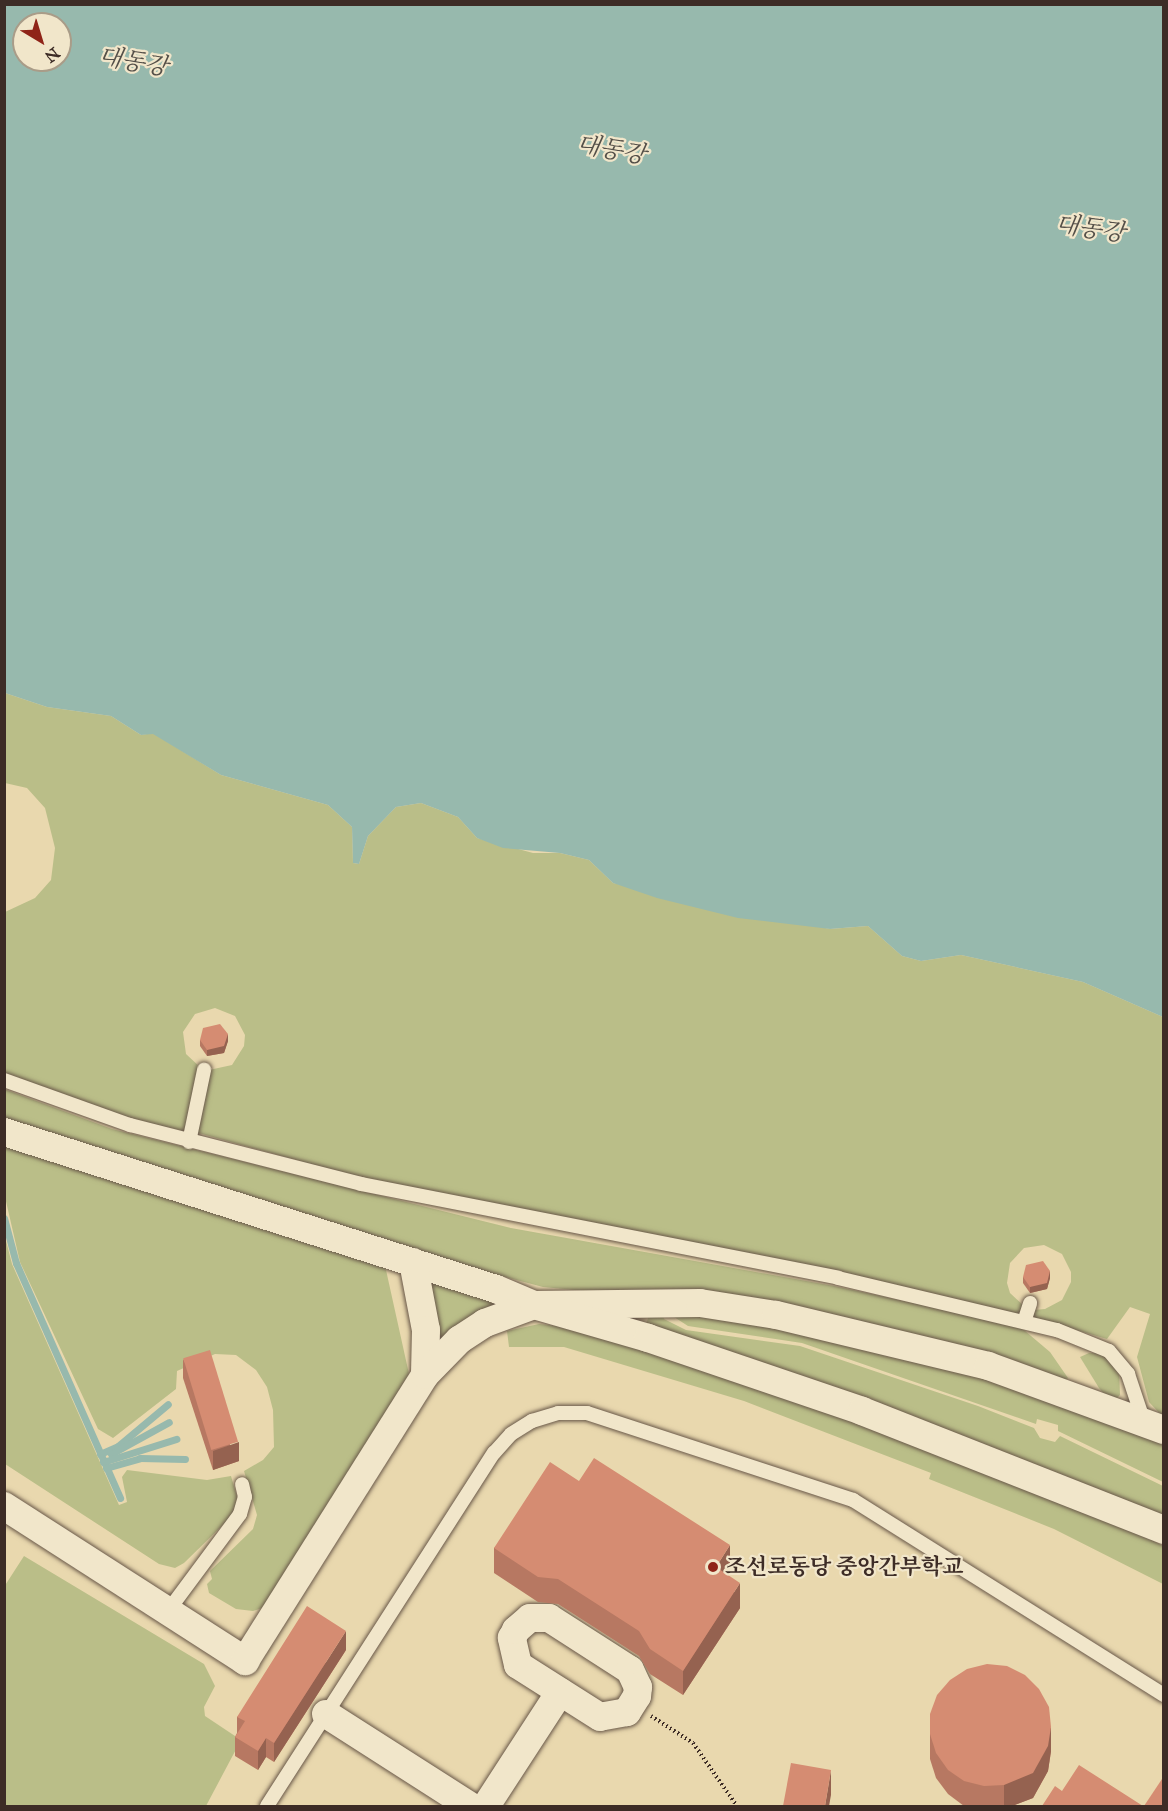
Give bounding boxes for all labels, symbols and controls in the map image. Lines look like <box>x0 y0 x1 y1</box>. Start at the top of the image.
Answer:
north arrow <box>12 12 72 72</box>
water label: 대동강 <box>96 42 170 82</box>
text: N <box>41 43 63 67</box>
water label: 대동강 <box>574 130 648 170</box>
water label: 대동강 <box>1054 210 1126 248</box>
place label: 조선로동당 중앙간부학교 <box>725 1554 964 1580</box>
marker: 조선로동당 중앙간부학교 <box>706 1560 720 1574</box>

